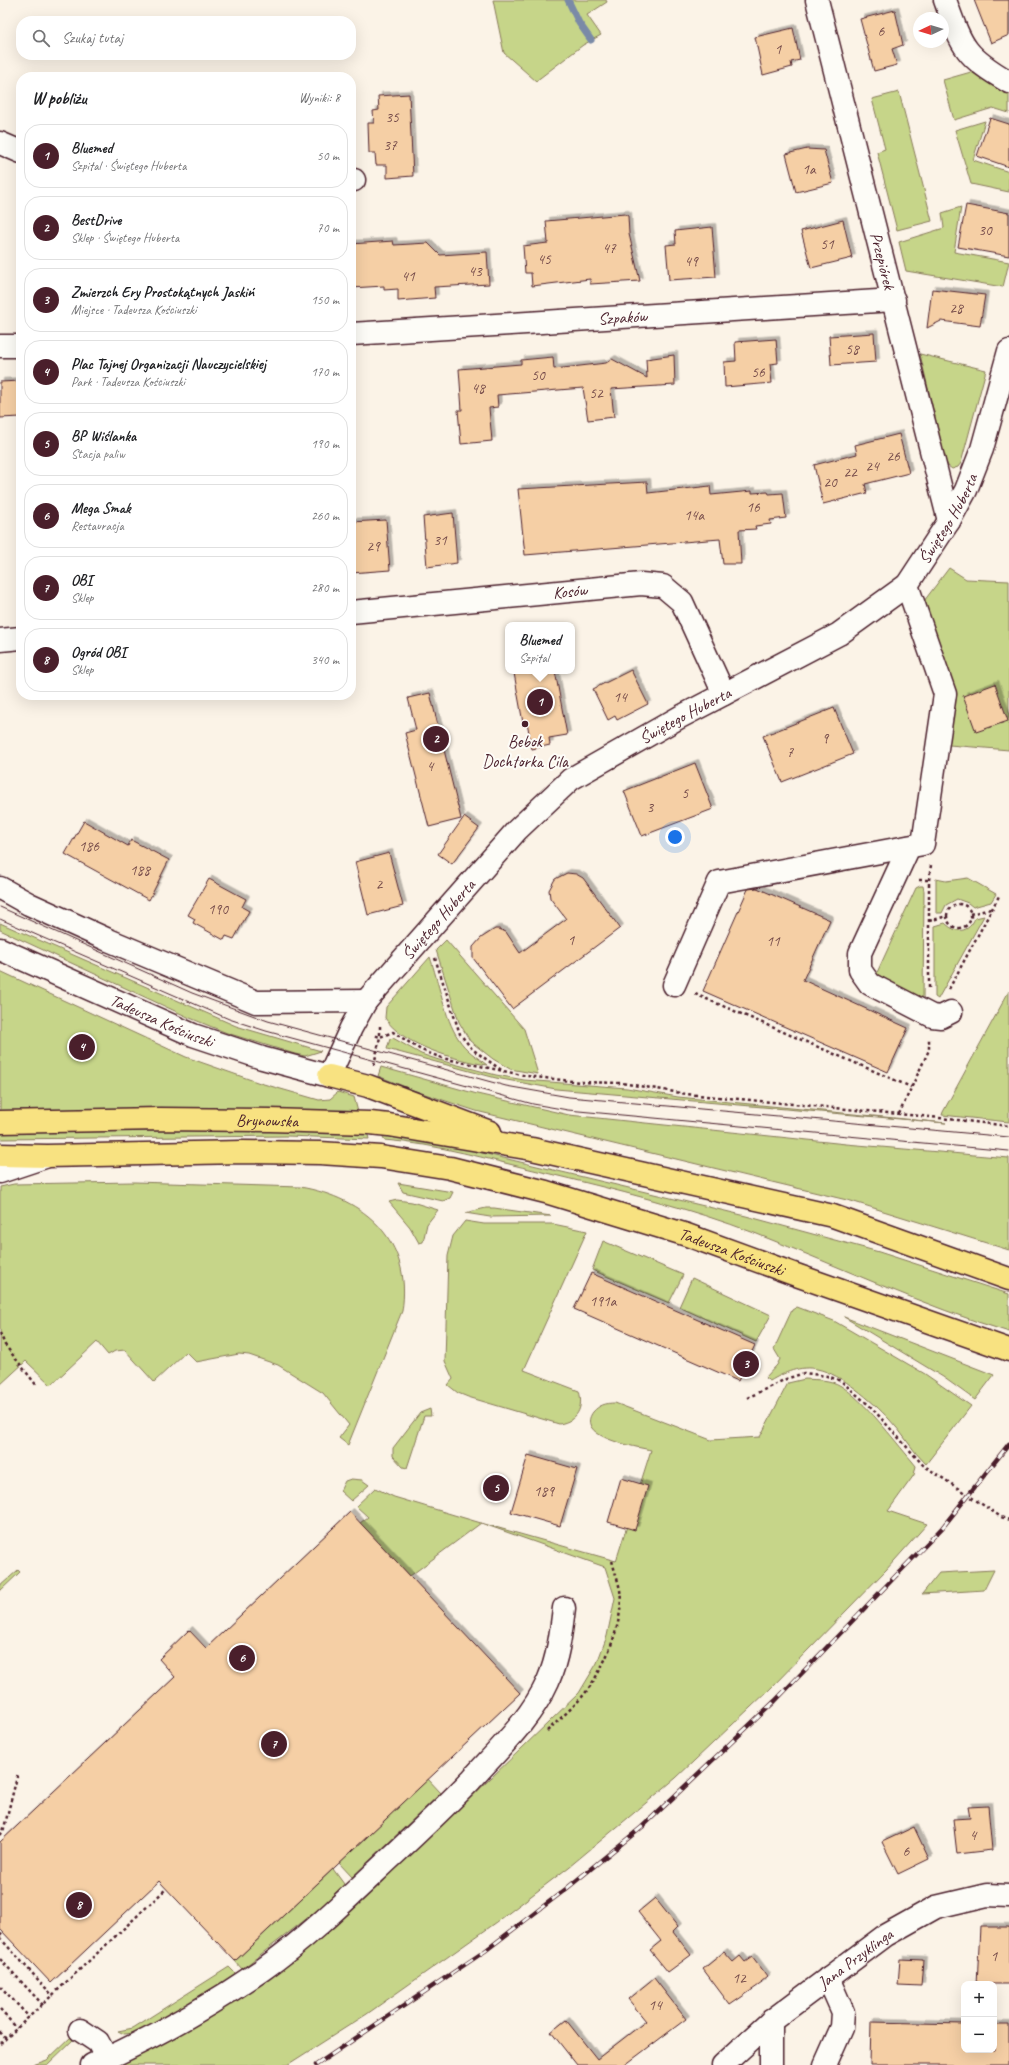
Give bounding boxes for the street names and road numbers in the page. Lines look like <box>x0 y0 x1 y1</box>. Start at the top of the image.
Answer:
street label: Przepiórek <box>865 230 900 294</box>
street label: Szpaków <box>597 305 649 330</box>
street label: Świętego Huberta <box>913 470 983 568</box>
street label: Kosów <box>552 579 589 603</box>
street label: Świętego Huberta <box>635 682 735 749</box>
street label: Świętego Huberta <box>397 874 480 964</box>
street label: Tadeusza Kościuszki <box>107 989 219 1053</box>
street label: Brynowska <box>236 1110 299 1132</box>
street label: Tadeusza Kościuszki <box>676 1223 790 1282</box>
street label: Jana Przyklinga <box>813 1923 897 1994</box>

